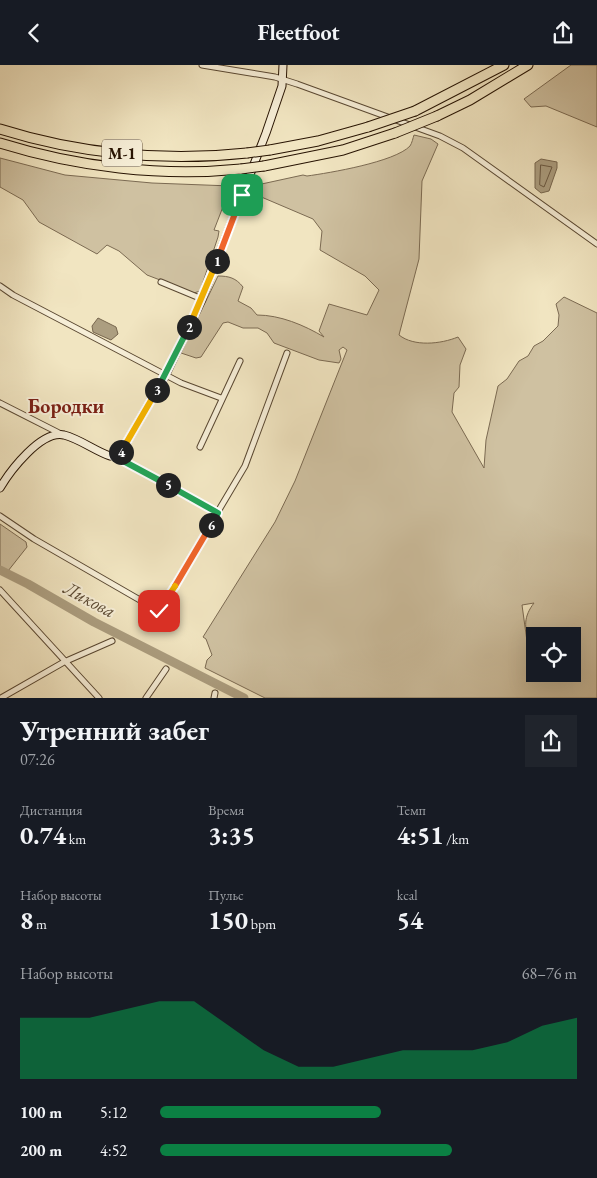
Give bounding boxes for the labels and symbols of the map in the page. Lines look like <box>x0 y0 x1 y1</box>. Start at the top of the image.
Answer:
road number: М-1 <box>102 140 142 167</box>
pin <box>221 174 263 216</box>
pin: 1 <box>204 249 230 273</box>
pin: 2 <box>176 315 202 339</box>
pin: 3 <box>144 377 170 403</box>
district label: Бородки <box>28 393 105 419</box>
pin: 4 <box>108 439 134 465</box>
pin: 5 <box>156 473 180 497</box>
pin: 6 <box>198 513 224 537</box>
water label: Ликова <box>59 575 120 623</box>
pin <box>138 590 180 632</box>

